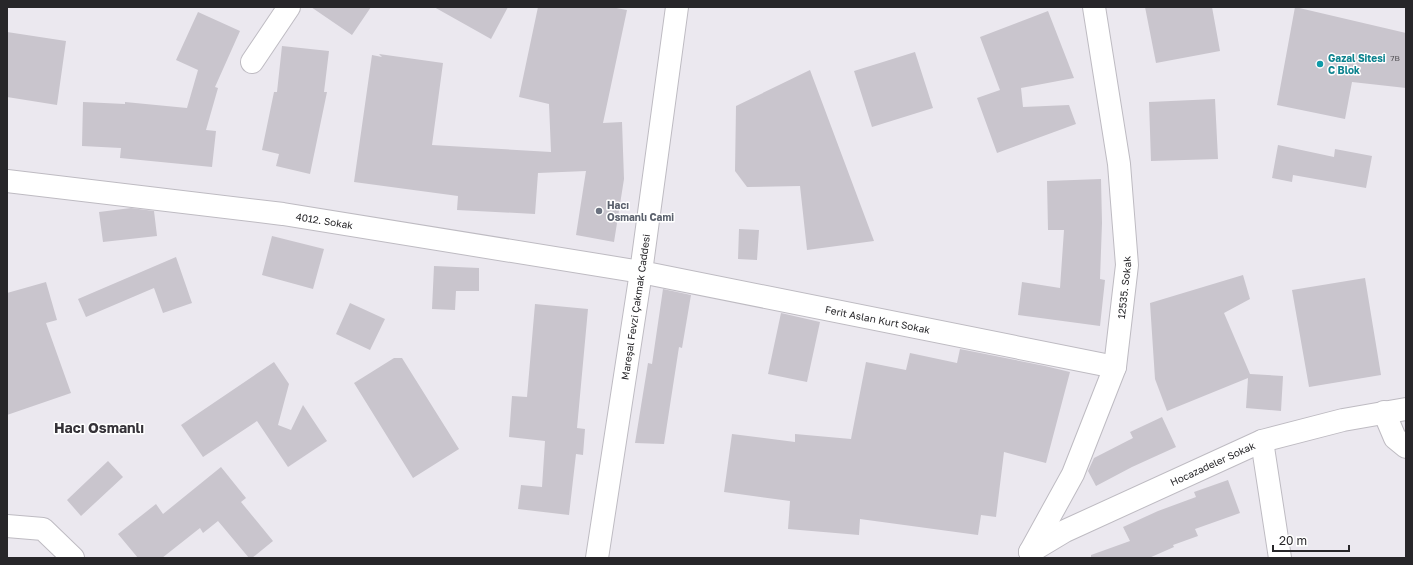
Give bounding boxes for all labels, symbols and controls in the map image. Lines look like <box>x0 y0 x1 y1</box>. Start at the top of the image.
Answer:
place label: Gazal Sitesi C Blok <box>1328 52 1386 76</box>
house number: 7B <box>1390 53 1400 63</box>
marker: Gazal Sitesi C Blok <box>1315 59 1325 69</box>
place label: Hacı Osmanlı Cami <box>607 199 674 223</box>
marker: Hacı Osmanlı Cami <box>594 206 604 216</box>
street label: 4012. Sokak <box>295 210 354 231</box>
street label: Mareşal Fevzi Çakmak Caddesi <box>618 233 652 381</box>
street label: 12535. Sokak <box>1115 255 1133 320</box>
street label: Ferit Aslan Kurt Sokak <box>824 303 932 336</box>
district label: Hacı Osmanlı <box>54 419 144 436</box>
street label: Hocazadeler Sokak <box>1168 439 1257 488</box>
scale bar <box>1273 527 1349 553</box>
text: 20 m <box>1279 533 1307 548</box>

